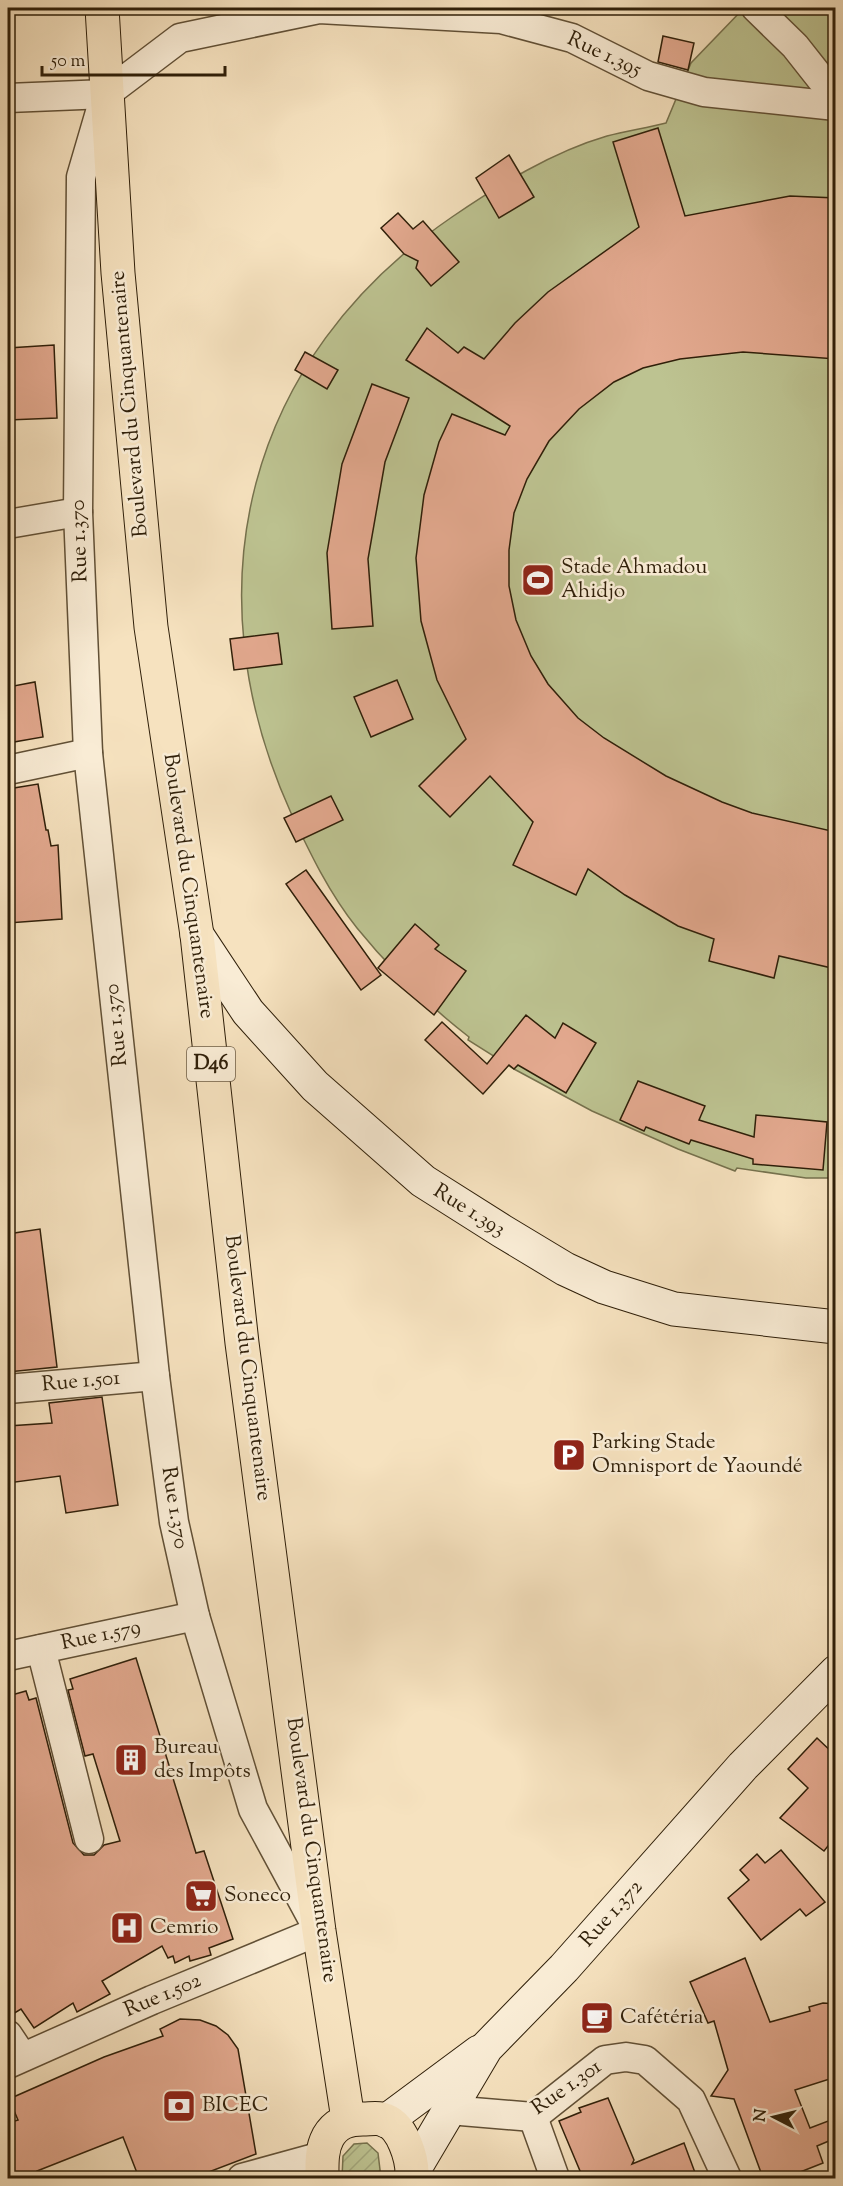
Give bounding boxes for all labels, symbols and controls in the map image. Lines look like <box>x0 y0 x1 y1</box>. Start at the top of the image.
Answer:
street label: Rue 1.395 <box>562 25 646 85</box>
scale bar <box>42 39 225 77</box>
text: 50 m <box>50 49 86 75</box>
street label: Boulevard du Cinquantenaire <box>103 269 157 539</box>
street label: Rue 1.370 <box>64 499 96 583</box>
place label: Stade Ahmadou Ahidjo <box>561 553 707 607</box>
sports icon: Stade Ahmadou Ahidjo <box>520 562 556 598</box>
street label: Boulevard du Cinquantenaire <box>155 751 221 1021</box>
street label: Rue 1.370 <box>98 982 136 1068</box>
road number: D46 <box>187 1047 235 1081</box>
street label: Rue 1.393 <box>427 1177 511 1245</box>
street label: Boulevard du Cinquantenaire <box>216 1233 278 1503</box>
street label: Rue 1.501 <box>41 1364 121 1400</box>
place label: Parking Stade Omnisport de Yaoundé <box>592 1428 803 1482</box>
parking icon: Parking Stade Omnisport de Yaoundé <box>551 1437 587 1473</box>
street label: Rue 1.370 <box>153 1465 195 1551</box>
street label: Rue 1.579 <box>58 1613 144 1659</box>
street label: Boulevard du Cinquantenaire <box>278 1715 344 1985</box>
place label: Bureau des Impôts <box>154 1733 251 1787</box>
building icon: Bureau des Impôts <box>113 1742 149 1778</box>
street label: Rue 1.372 <box>573 1873 651 1954</box>
supermarket icon: Soneco <box>183 1878 219 1914</box>
place label: Soneco <box>224 1881 291 1911</box>
hospital icon: Cemrio <box>109 1910 145 1946</box>
place label: Cemrio <box>150 1913 219 1943</box>
street label: Rue 1.502 <box>120 1966 206 2026</box>
cafe icon: Cafétéria <box>579 2000 615 2036</box>
place label: Cafétéria <box>620 2003 704 2033</box>
street label: Rue 1.301 <box>526 2053 608 2123</box>
north arrow <box>744 2087 804 2147</box>
bank icon: BICEC <box>161 2088 197 2124</box>
place label: BICEC <box>202 2091 269 2121</box>
text: N <box>749 2108 774 2123</box>

